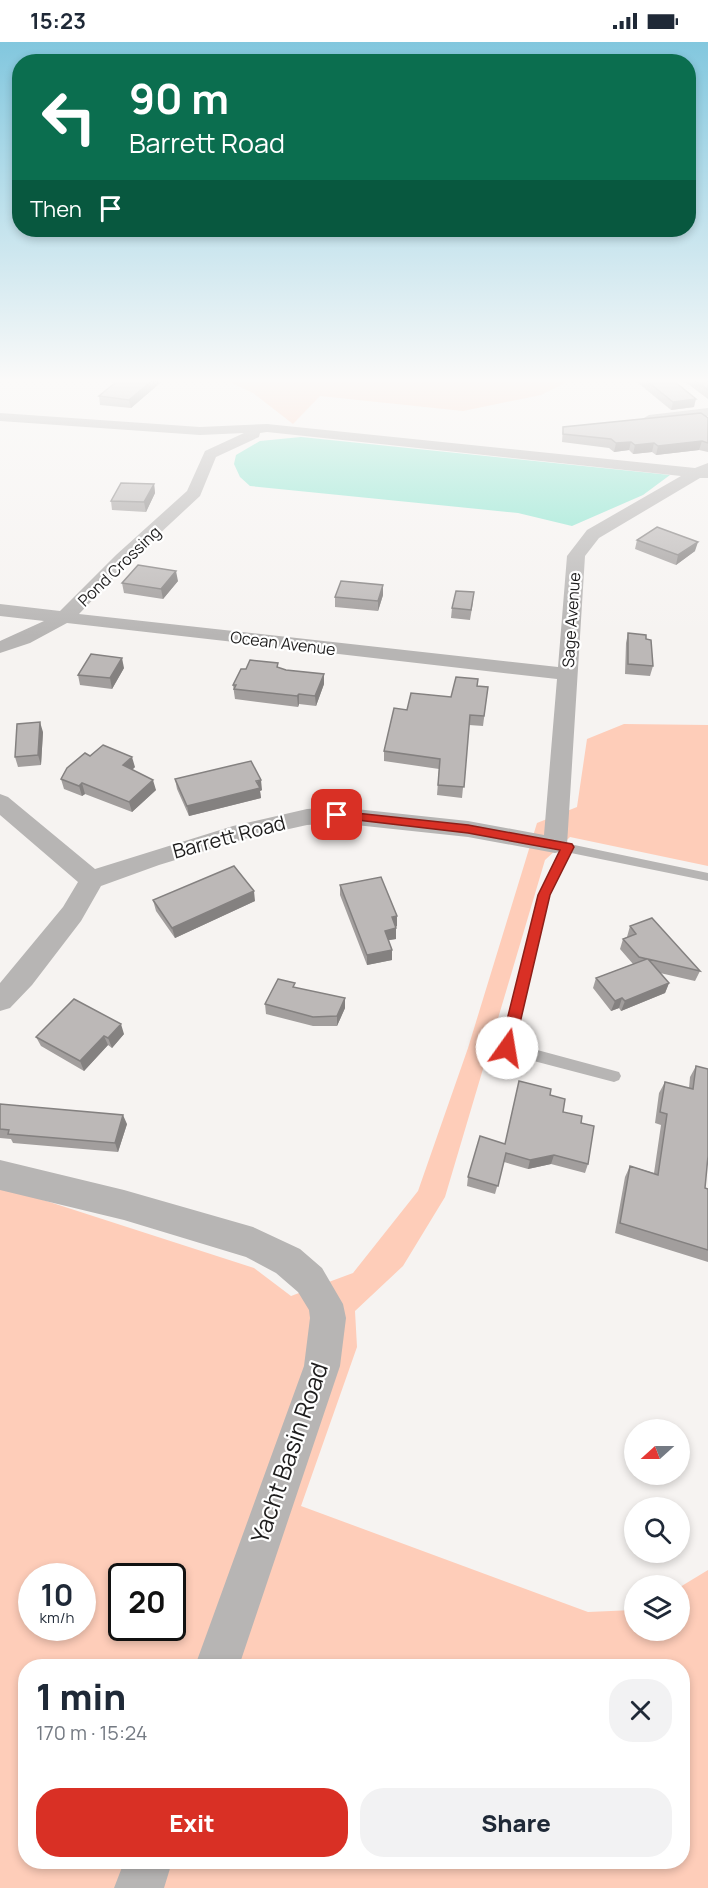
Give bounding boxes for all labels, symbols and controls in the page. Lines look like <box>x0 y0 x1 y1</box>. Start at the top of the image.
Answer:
text: 15:23 <box>30 6 86 36</box>
text: 90 m <box>129 69 229 127</box>
icon: left <box>30 78 108 156</box>
text: Barrett Road <box>129 124 285 161</box>
icon: arrive <box>94 192 127 225</box>
text: Then <box>30 194 82 224</box>
street label: Pond Crossing <box>73 521 165 611</box>
street label: Sage Avenue <box>557 572 585 668</box>
street label: Ocean Avenue <box>229 626 337 660</box>
pin <box>311 789 362 840</box>
icon: arrive <box>320 798 353 831</box>
street label: Barrett Road <box>170 809 288 865</box>
position arrow <box>475 1016 539 1080</box>
street label: Yacht Basin Road <box>242 1358 335 1547</box>
north arrow <box>624 1419 690 1485</box>
map controls <box>624 1419 690 1641</box>
button: search <box>624 1497 690 1563</box>
speed limit sign: 20 <box>108 1563 186 1641</box>
text: 10 <box>41 1574 73 1615</box>
button: layers <box>624 1575 690 1641</box>
text: km/h <box>40 1607 74 1628</box>
text: 1 min <box>36 1672 126 1721</box>
button: close <box>609 1679 672 1742</box>
text: 170 m · 15:24 <box>36 1719 148 1746</box>
button: Exit <box>36 1788 348 1857</box>
button: Share <box>360 1788 672 1857</box>

